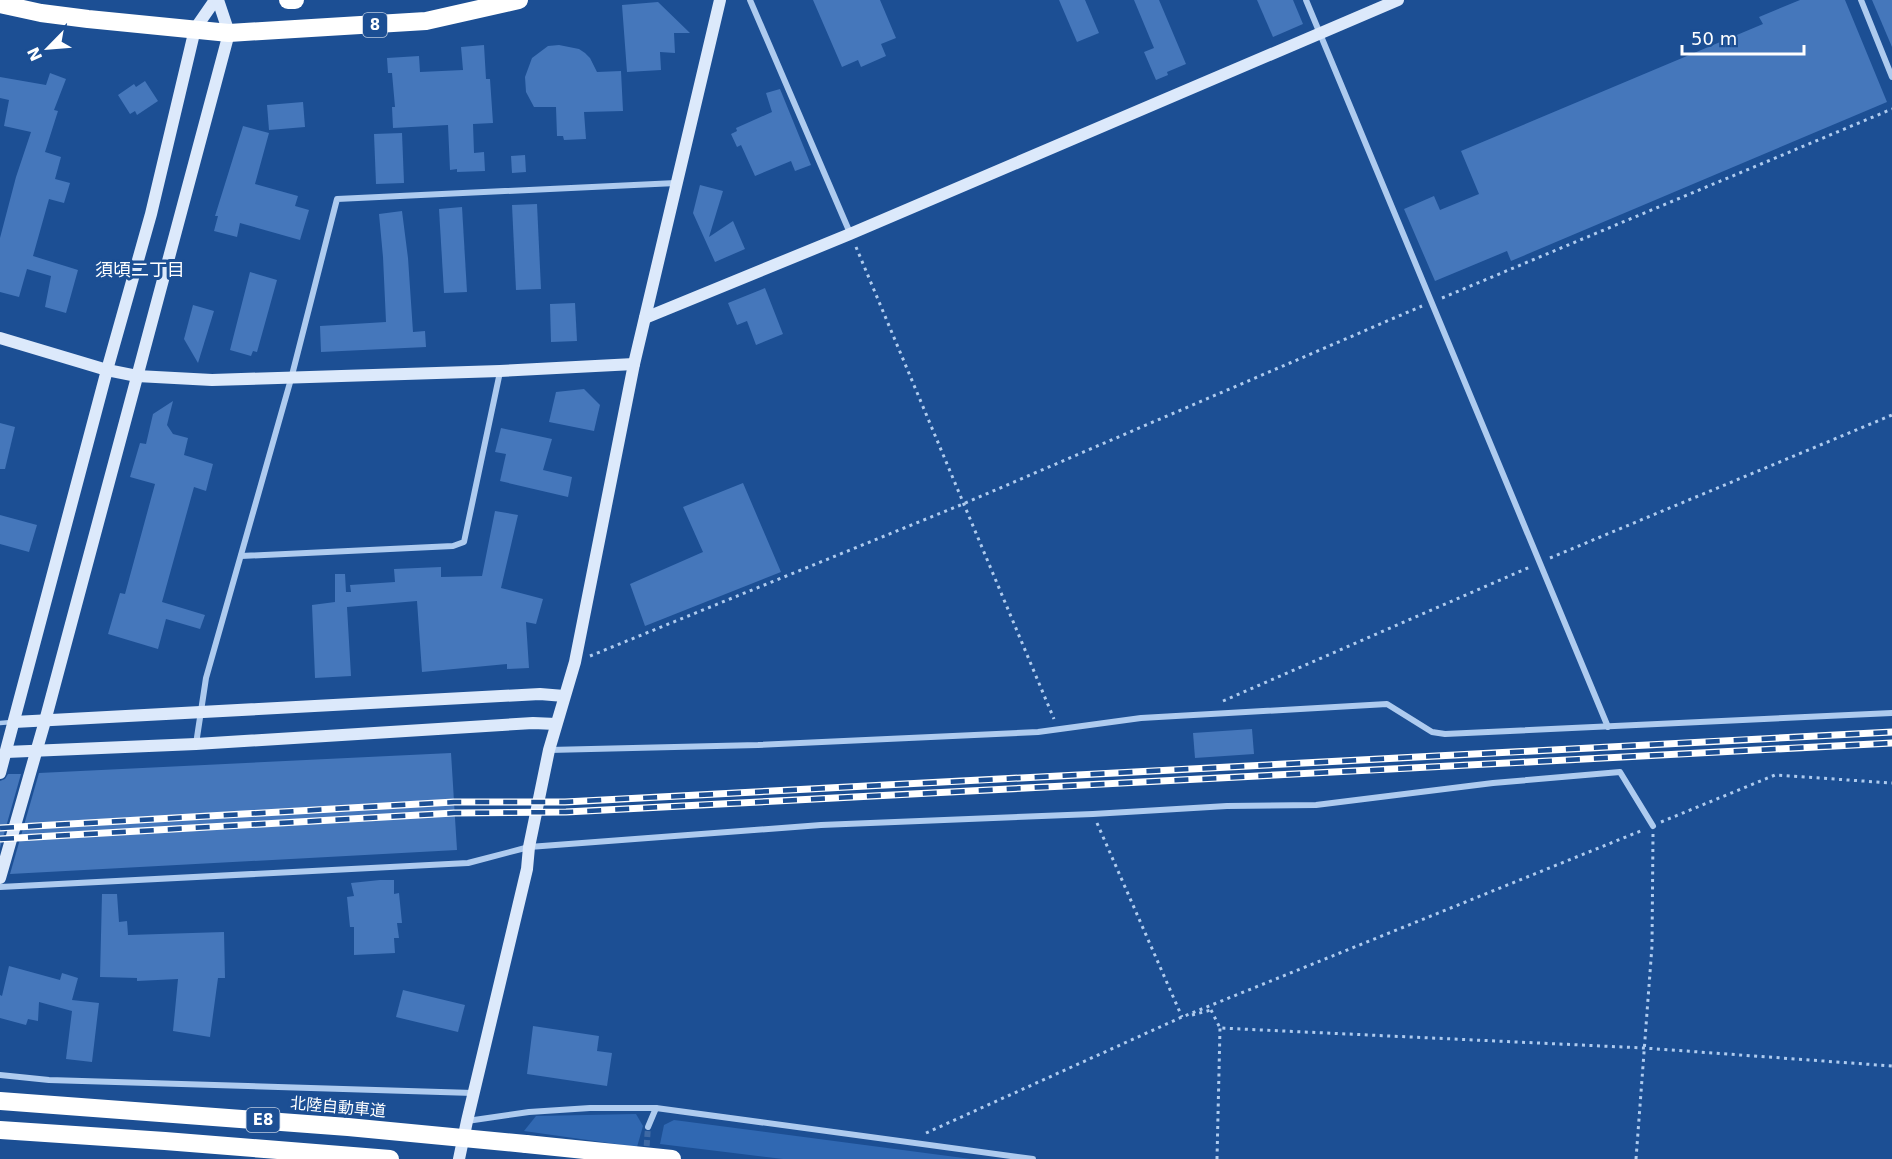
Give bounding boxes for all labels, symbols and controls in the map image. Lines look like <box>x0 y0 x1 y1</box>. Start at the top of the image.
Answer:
road number: 8 <box>363 13 387 37</box>
north arrow <box>18 18 78 78</box>
scale bar <box>1682 18 1804 56</box>
text: 50 m <box>1691 28 1737 49</box>
text: N <box>23 44 46 64</box>
district label: 須頃二丁目 <box>95 259 185 280</box>
street label: 北陸自動車道 <box>289 1093 387 1121</box>
road number: E8 <box>246 1108 280 1132</box>

